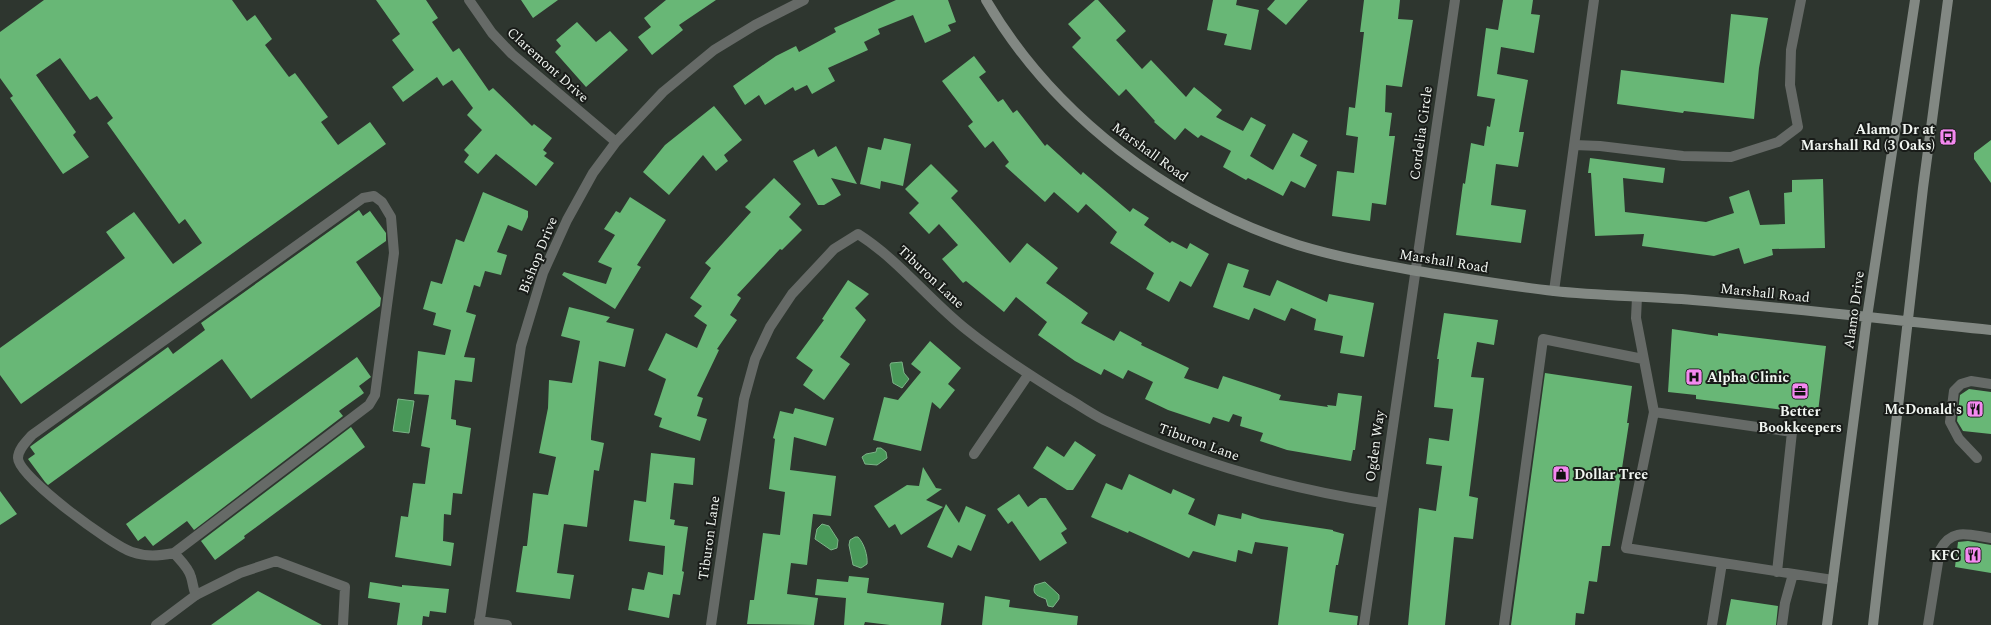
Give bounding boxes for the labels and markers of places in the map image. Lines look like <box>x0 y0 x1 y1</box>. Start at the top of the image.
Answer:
place label: Alamo Dr at Marshall Rd (3 Oaks) <box>1801 119 1936 156</box>
bus stop icon: Alamo Dr at Marshall Rd (3 Oaks) <box>1938 127 1958 147</box>
hospital icon: Alpha Clinic <box>1684 367 1704 387</box>
place label: Alpha Clinic <box>1707 367 1789 388</box>
office icon: Better Bookkeepers <box>1790 381 1810 401</box>
place label: McDonald's <box>1884 399 1962 420</box>
restaurant icon: McDonald's <box>1965 399 1985 419</box>
place label: Better Bookkeepers <box>1758 401 1842 438</box>
shop icon: Dollar Tree <box>1551 464 1571 484</box>
place label: Dollar Tree <box>1574 464 1648 485</box>
place label: KFC <box>1930 545 1960 566</box>
restaurant icon: KFC <box>1963 545 1983 565</box>

